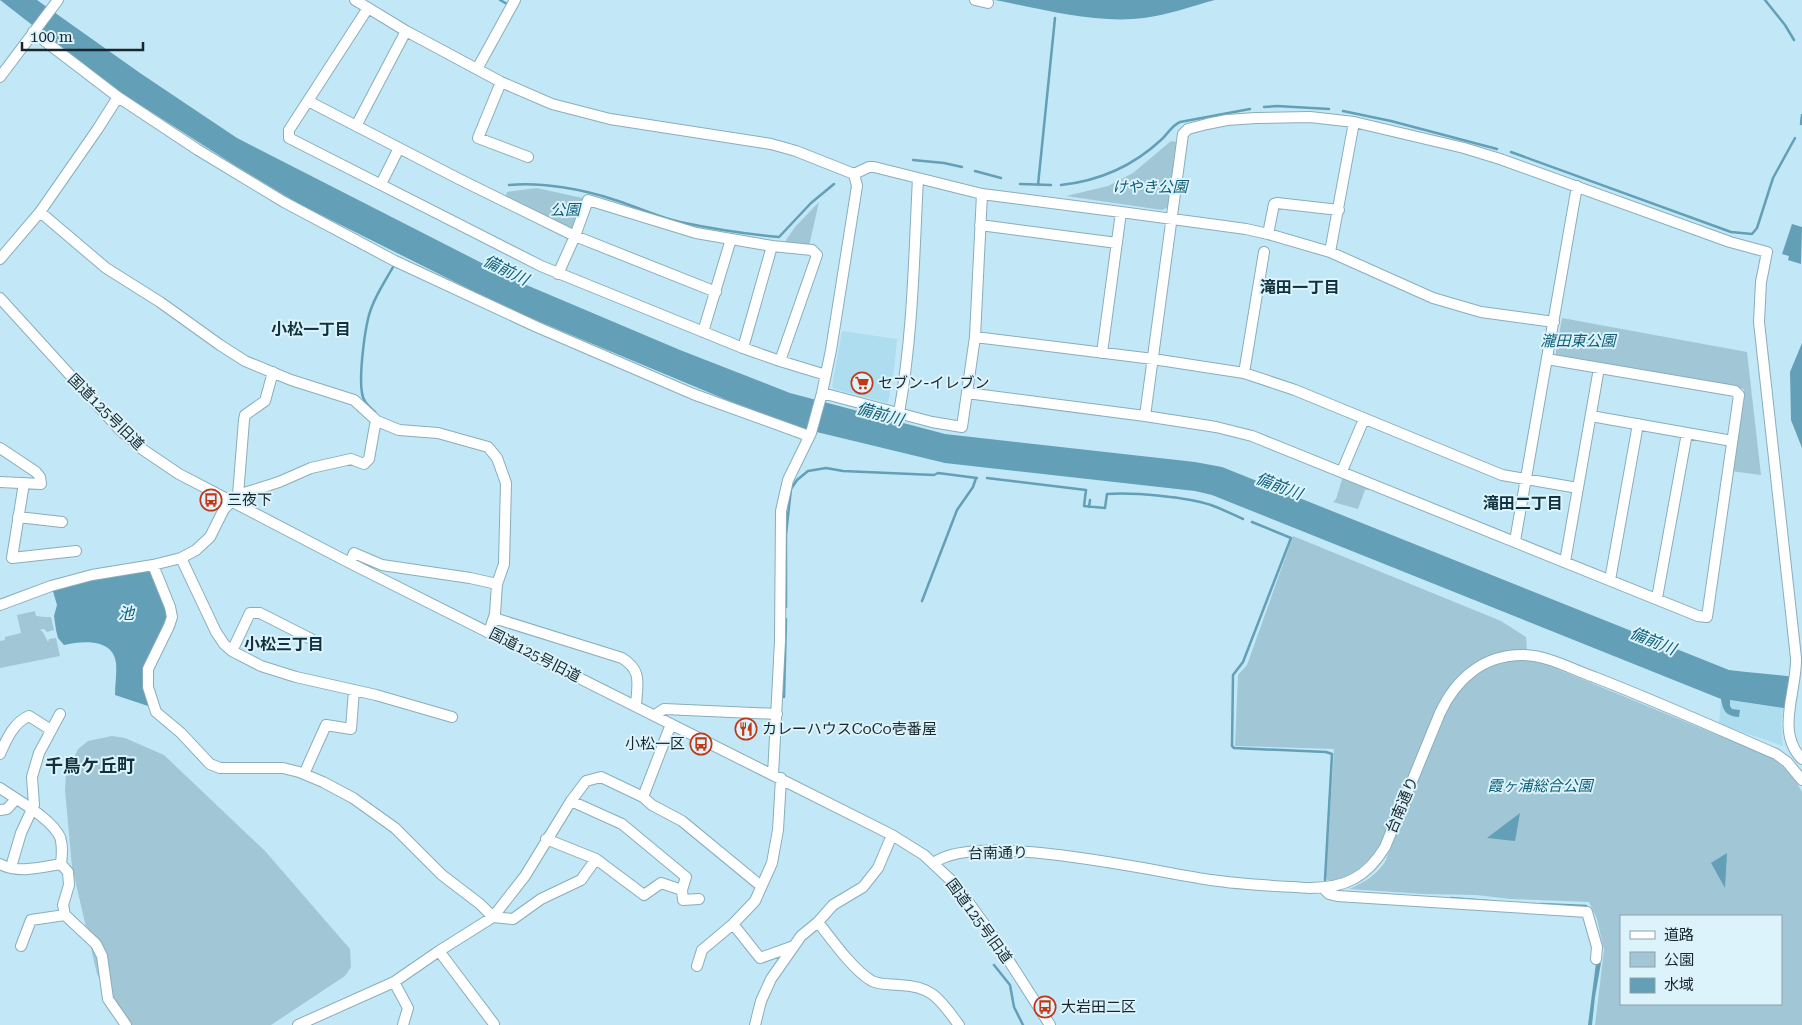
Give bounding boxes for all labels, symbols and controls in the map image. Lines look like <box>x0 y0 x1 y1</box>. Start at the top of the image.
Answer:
scale bar <box>22 20 144 52</box>
text: 100 m <box>30 28 73 46</box>
park label: けやき公園 <box>1112 178 1189 196</box>
park label: 公園 <box>550 201 582 219</box>
water label: 備前川 <box>480 251 534 290</box>
district label: 滝田一丁目 <box>1260 278 1340 297</box>
district label: 小松一丁目 <box>271 320 351 339</box>
park label: 瀧田東公園 <box>1540 332 1617 350</box>
street label: 国道125号旧道 <box>64 370 148 454</box>
supermarket icon: セブン-イレブン <box>850 371 874 395</box>
place label: セブン-イレブン <box>878 374 990 392</box>
water label: 備前川 <box>854 399 908 430</box>
water label: 備前川 <box>1253 469 1307 504</box>
bus stop icon: 三夜下 <box>199 488 223 512</box>
place label: 三夜下 <box>227 491 272 509</box>
district label: 滝田二丁目 <box>1483 494 1563 513</box>
water label: 池 <box>118 604 136 623</box>
water label: 備前川 <box>1627 623 1681 660</box>
street label: 国道125号旧道 <box>486 624 584 686</box>
district label: 小松三丁目 <box>244 635 324 654</box>
restaurant icon: カレーハウスCoCo壱番屋 <box>734 717 758 741</box>
place label: カレーハウスCoCo壱番屋 <box>762 720 937 738</box>
bus stop icon: 小松一区 <box>689 732 713 756</box>
place label: 小松一区 <box>625 735 685 753</box>
district label: 千鳥ケ丘町 <box>45 755 135 776</box>
street label: 台南通り <box>1382 774 1422 836</box>
park label: 霞ヶ浦総合公園 <box>1487 777 1594 795</box>
street label: 台南通り <box>968 843 1028 863</box>
street label: 国道125号旧道 <box>942 875 1016 967</box>
legend <box>1620 915 1782 1005</box>
text: 道路 <box>1664 926 1694 944</box>
text: 公園 <box>1664 951 1694 969</box>
text: 水域 <box>1664 976 1694 994</box>
bus stop icon: 大岩田二区 <box>1033 995 1057 1019</box>
place label: 大岩田二区 <box>1061 998 1136 1016</box>

